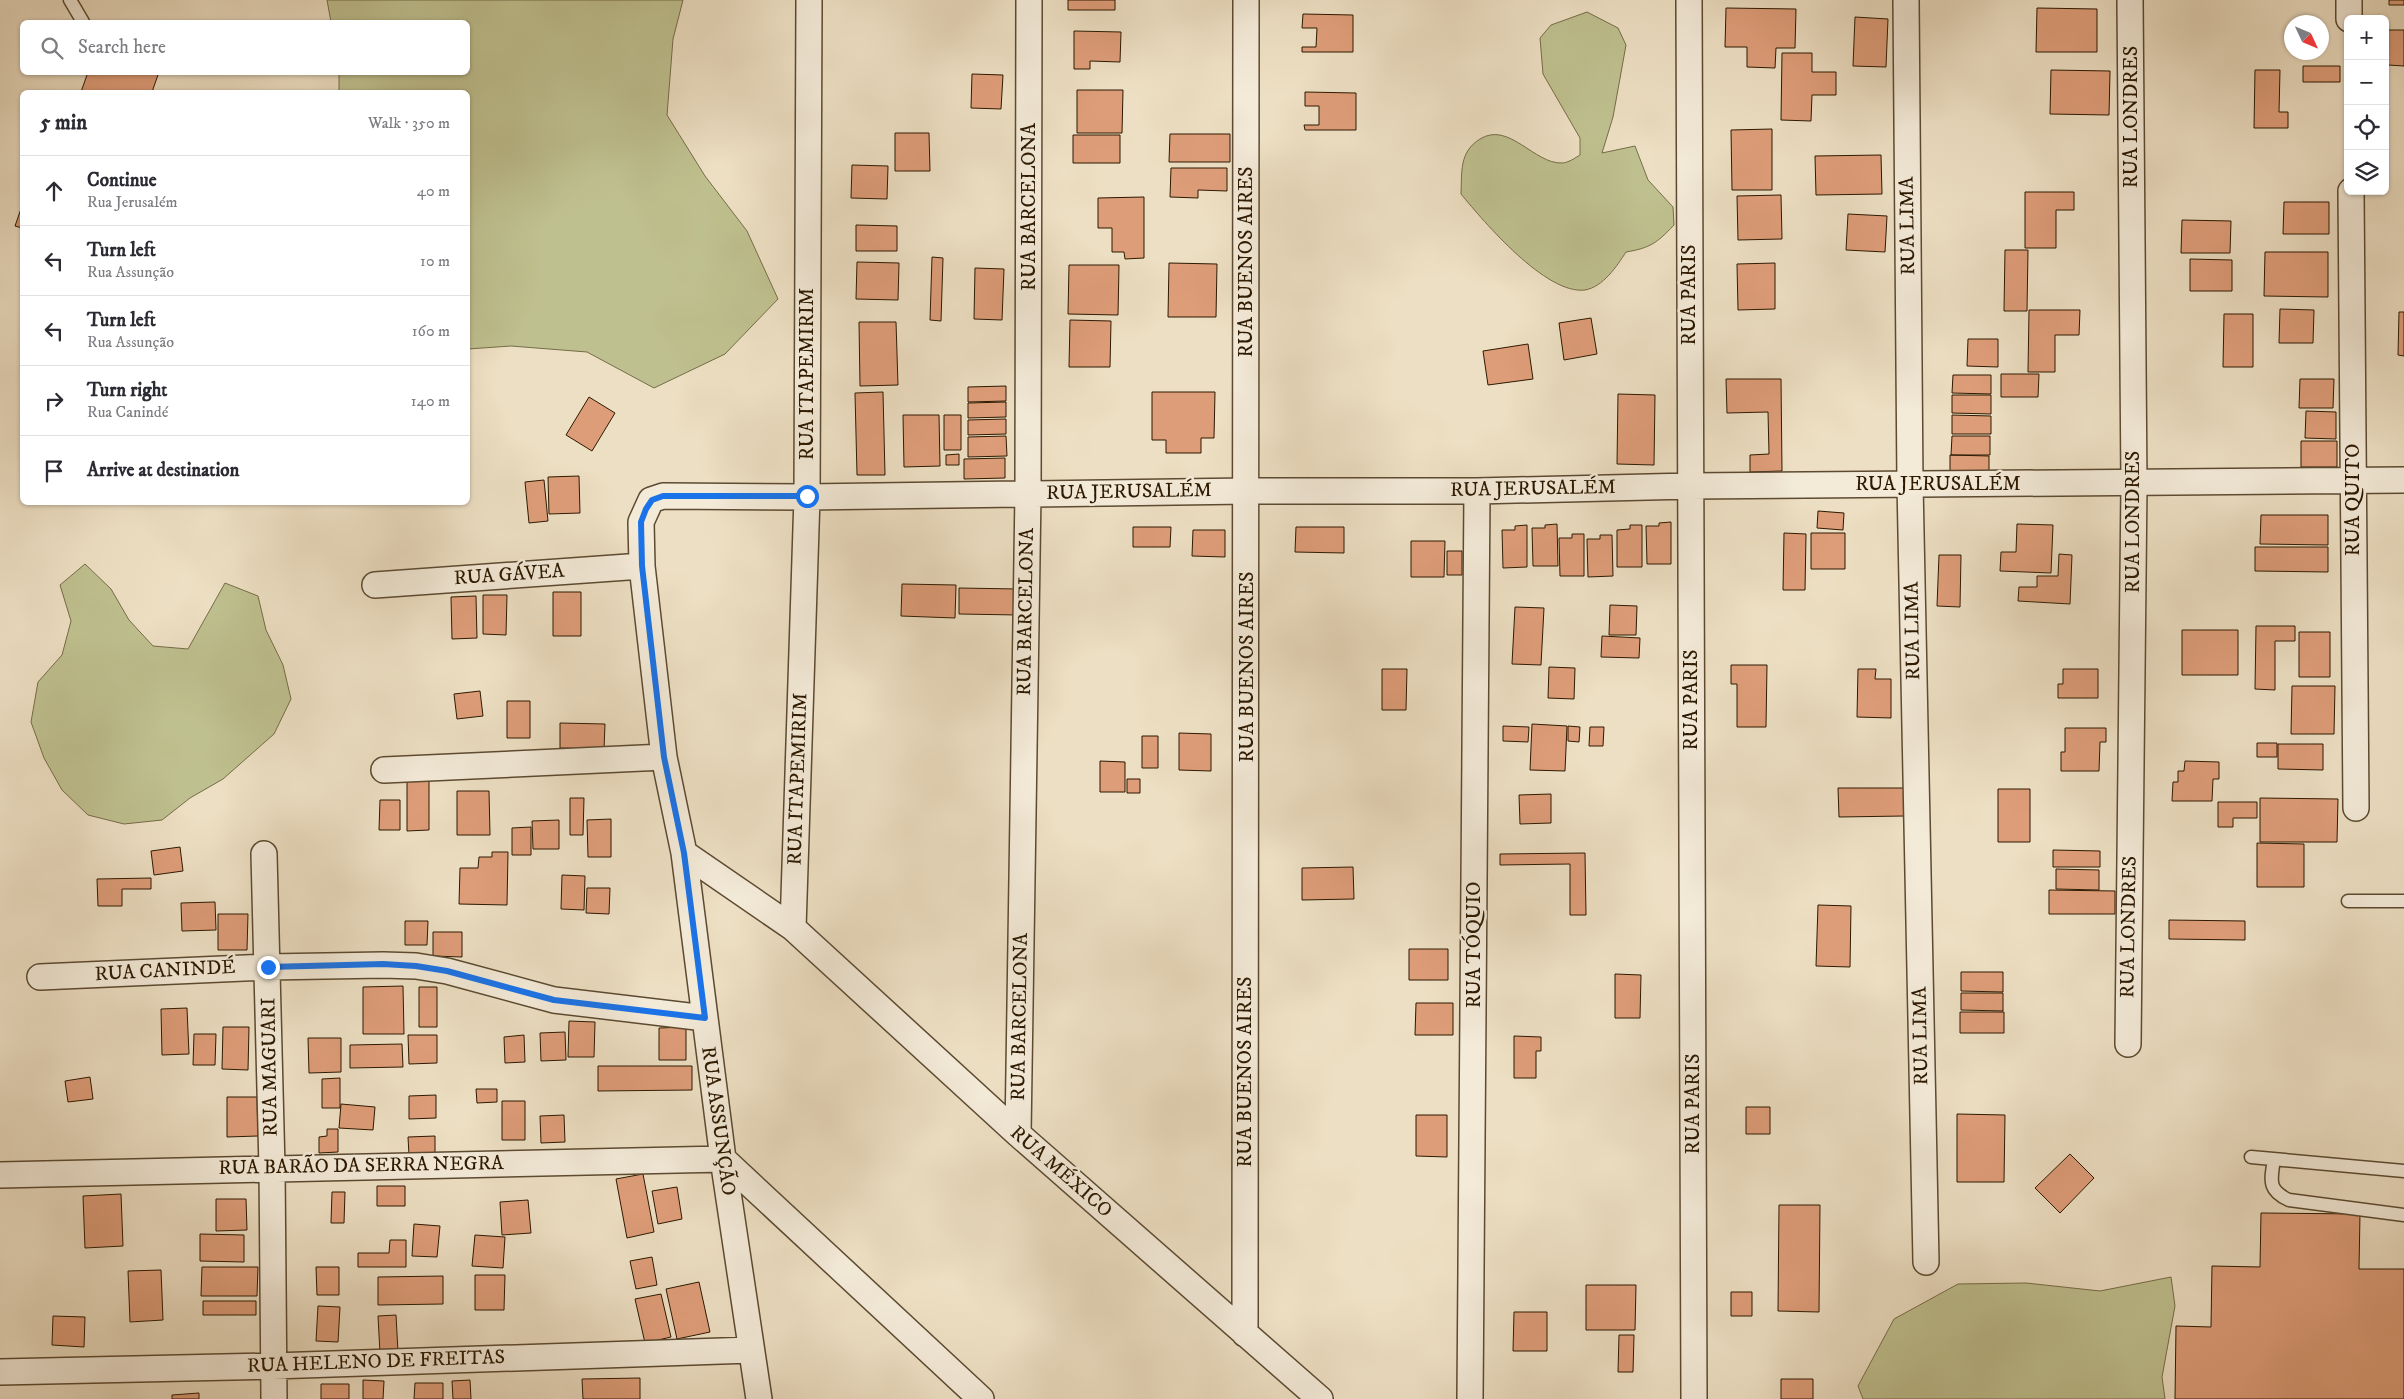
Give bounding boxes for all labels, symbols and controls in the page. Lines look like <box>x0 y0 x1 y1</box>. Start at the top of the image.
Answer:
north arrow <box>2284 15 2329 60</box>
map controls <box>2344 15 2389 195</box>
button: + <box>2344 15 2389 60</box>
search box <box>20 20 470 75</box>
icon: search <box>38 34 66 62</box>
text: Search here <box>78 36 166 59</box>
street label: RUA LONDRES <box>2119 46 2144 188</box>
button: − <box>2344 60 2389 105</box>
button: locate <box>2344 105 2389 150</box>
text: 5 min <box>40 110 87 136</box>
text: Walk · 350 m <box>368 113 450 133</box>
street label: RUA BARCELONA <box>1017 123 1042 291</box>
button: layers <box>2344 150 2389 195</box>
street label: RUA BUENOS AIRES <box>1234 166 1259 358</box>
text: Continue <box>87 169 157 192</box>
street label: RUA LIMA <box>1895 176 1921 276</box>
icon: ahead <box>40 177 68 205</box>
text: 40 m <box>417 181 450 201</box>
text: Rua Jerusalém <box>87 192 178 212</box>
text: Turn left <box>87 239 156 262</box>
street label: RUA PARIS <box>1677 245 1702 345</box>
icon: left <box>40 247 68 275</box>
text: 10 m <box>420 251 450 271</box>
text: Rua Assunção <box>87 262 174 282</box>
street label: RUA ITAPEMIRIM <box>795 288 820 460</box>
text: Turn left <box>87 309 156 332</box>
icon: left <box>40 317 68 345</box>
text: 160 m <box>412 321 450 341</box>
text: Rua Assunção <box>87 332 174 352</box>
text: Turn right <box>87 379 167 402</box>
icon: right <box>40 387 68 415</box>
text: 140 m <box>411 391 450 411</box>
text: Rua Canindé <box>87 402 168 422</box>
street label: RUA QUITO <box>2341 444 2366 556</box>
street label: RUA LONDRES <box>2121 451 2146 593</box>
icon: arrive <box>40 457 68 485</box>
text: Arrive at destination <box>87 459 239 482</box>
street label: RUA JERUSALÉM <box>1855 472 2021 497</box>
street label: RUA JERUSALÉM <box>1450 475 1616 503</box>
street label: RUA JERUSALÉM <box>1046 478 1212 506</box>
route start <box>796 485 819 508</box>
street label: RUA BARCELONA <box>1012 528 1040 696</box>
street label: RUA GÁVEA <box>453 558 565 591</box>
street label: RUA BUENOS AIRES <box>1235 571 1260 763</box>
street label: RUA LIMA <box>1900 581 1926 681</box>
street label: RUA PARIS <box>1679 650 1704 750</box>
street label: RUA ITAPEMIRIM <box>782 692 814 866</box>
street label: RUA LONDRES <box>2115 856 2143 998</box>
street label: RUA TÓQUIO <box>1461 882 1487 1008</box>
street label: RUA BARCELONA <box>1006 933 1034 1101</box>
street label: RUA CANINDÉ <box>94 955 236 987</box>
route end <box>257 956 280 979</box>
street label: RUA BUENOS AIRES <box>1233 976 1258 1168</box>
street label: RUA LIMA <box>1908 986 1934 1086</box>
street label: RUA MAGUARI <box>256 997 284 1137</box>
street label: RUA ASSUNÇÃO <box>695 1045 742 1197</box>
street label: RUA PARIS <box>1681 1054 1706 1154</box>
street label: RUA MÉXICO <box>1005 1121 1117 1223</box>
street label: RUA BARÃO DA SERRA NEGRA <box>218 1150 504 1181</box>
street label: RUA HELENO DE FREITAS <box>247 1345 505 1379</box>

